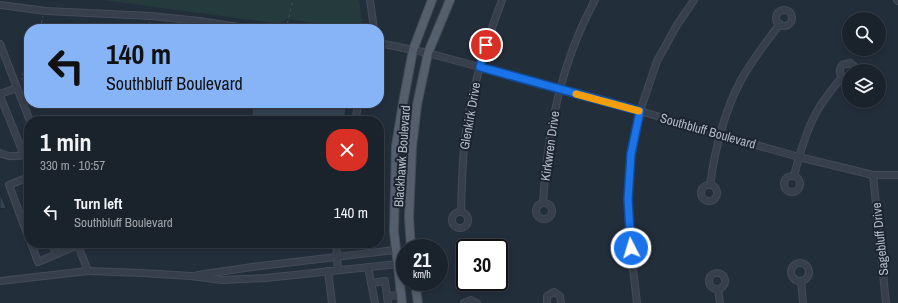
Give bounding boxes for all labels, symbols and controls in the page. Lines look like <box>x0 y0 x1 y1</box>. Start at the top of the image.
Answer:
map controls <box>842 12 886 108</box>
button: search <box>842 12 886 56</box>
pin <box>469 28 503 62</box>
icon: arrive <box>475 34 497 56</box>
text: 140 m <box>106 35 171 73</box>
icon: left <box>40 40 92 92</box>
button: layers <box>842 64 886 108</box>
text: Southbluff Boulevard <box>106 71 243 96</box>
street label: Glenkirk Drive <box>456 81 484 151</box>
street label: Blackhawk Boulevard <box>390 105 414 207</box>
street label: Southbluff Boulevard <box>658 109 758 153</box>
street label: Kirkwren Drive <box>537 110 563 182</box>
text: 1 min <box>40 126 91 158</box>
button: close <box>326 129 368 171</box>
text: 330 m · 10:57 <box>40 157 105 174</box>
text: Turn left <box>74 193 122 214</box>
icon: left <box>40 201 62 223</box>
text: 140 m <box>334 202 368 223</box>
street label: Sagebluff Drive <box>868 202 892 276</box>
text: Southbluff Boulevard <box>74 214 173 231</box>
position arrow <box>610 227 652 269</box>
speed limit sign: 30 <box>456 239 508 291</box>
text: 21 <box>413 246 431 273</box>
text: km/h <box>413 268 431 281</box>

